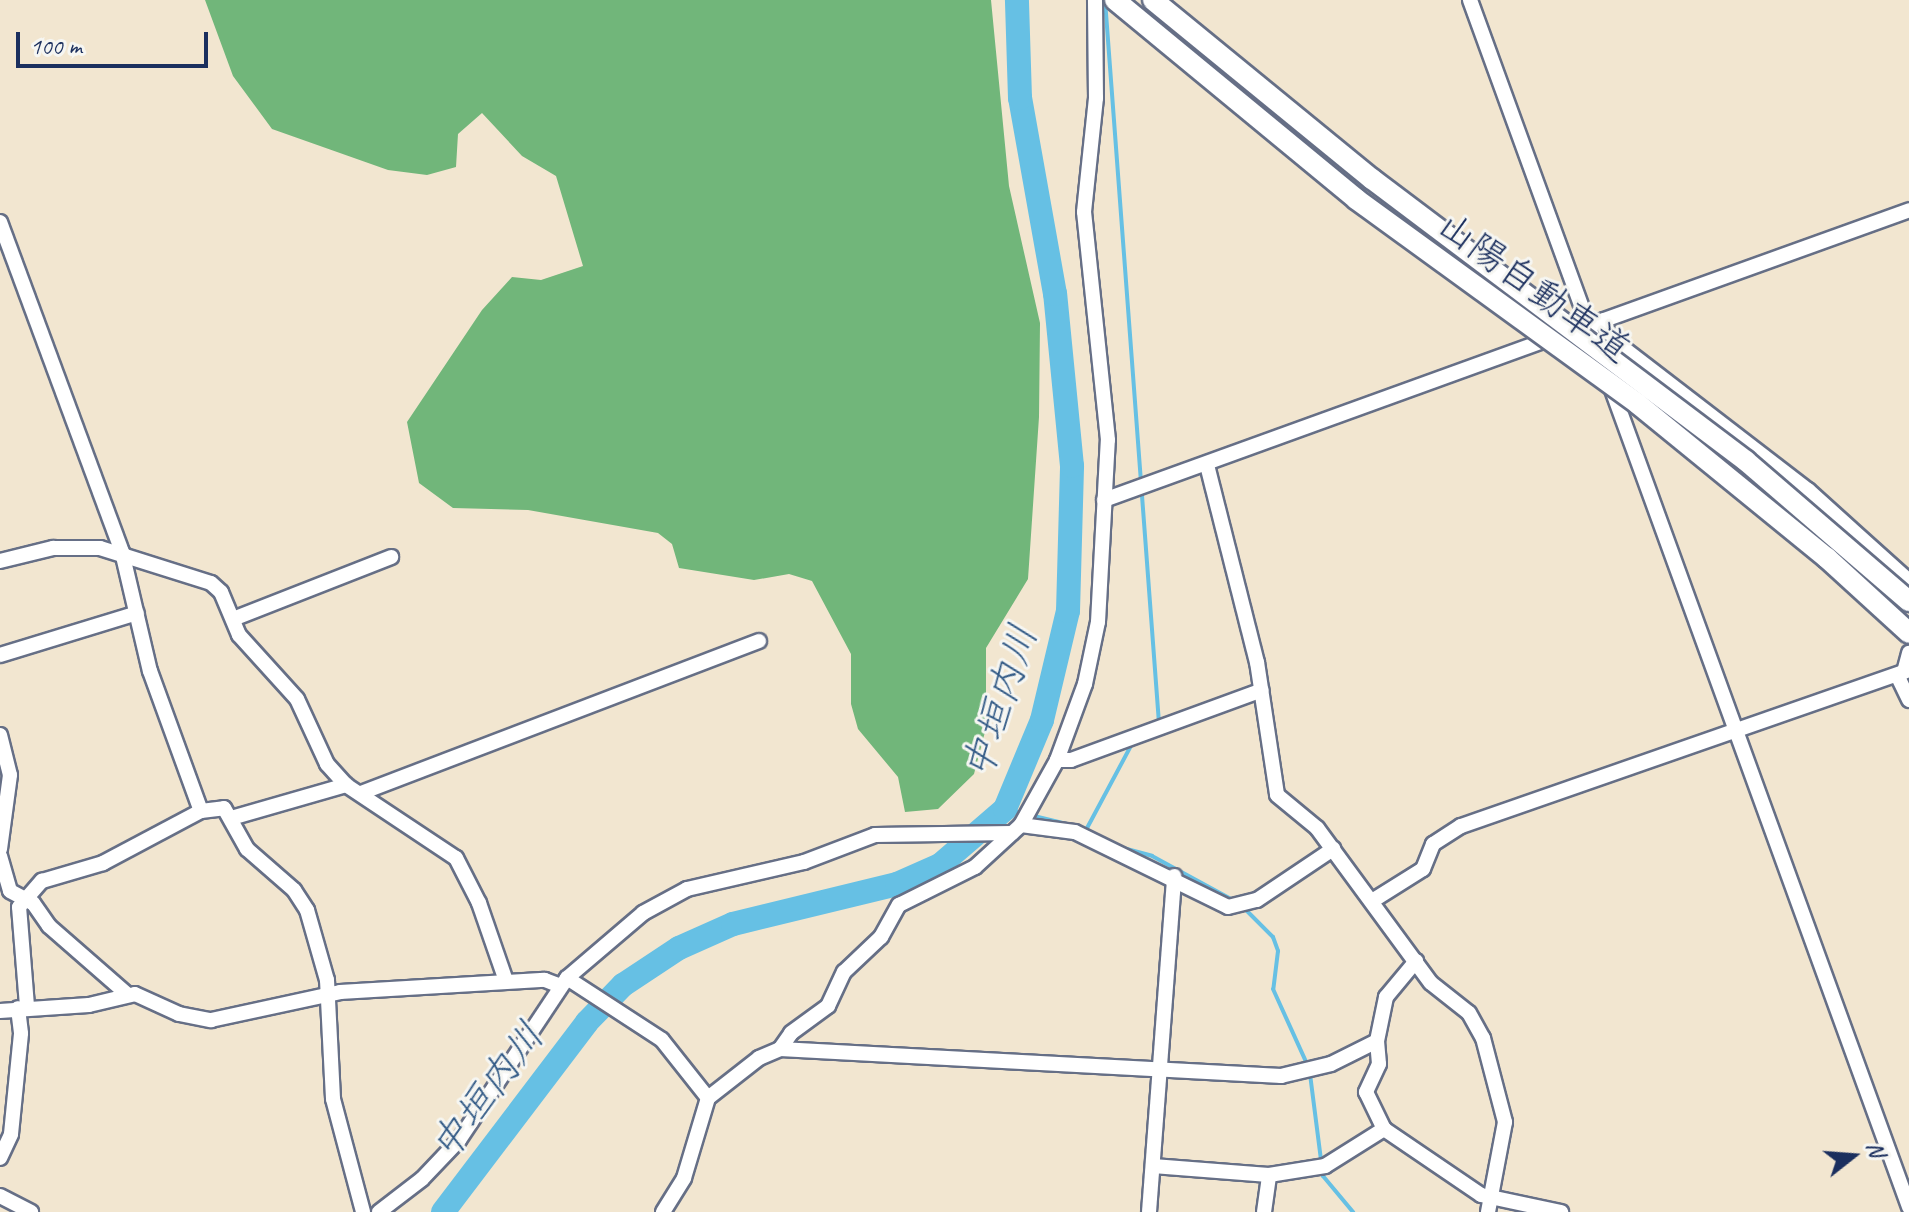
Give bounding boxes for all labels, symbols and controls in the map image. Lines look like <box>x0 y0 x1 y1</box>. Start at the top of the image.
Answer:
scale bar <box>20 16 212 66</box>
text: 100 m <box>30 31 82 61</box>
street label: 山陽自動車道 <box>1428 202 1640 372</box>
water label: 中垣内川 <box>952 618 1048 786</box>
water label: 中垣内川 <box>420 1013 554 1169</box>
north arrow <box>1813 1116 1893 1196</box>
text: N <box>1861 1138 1891 1160</box>

